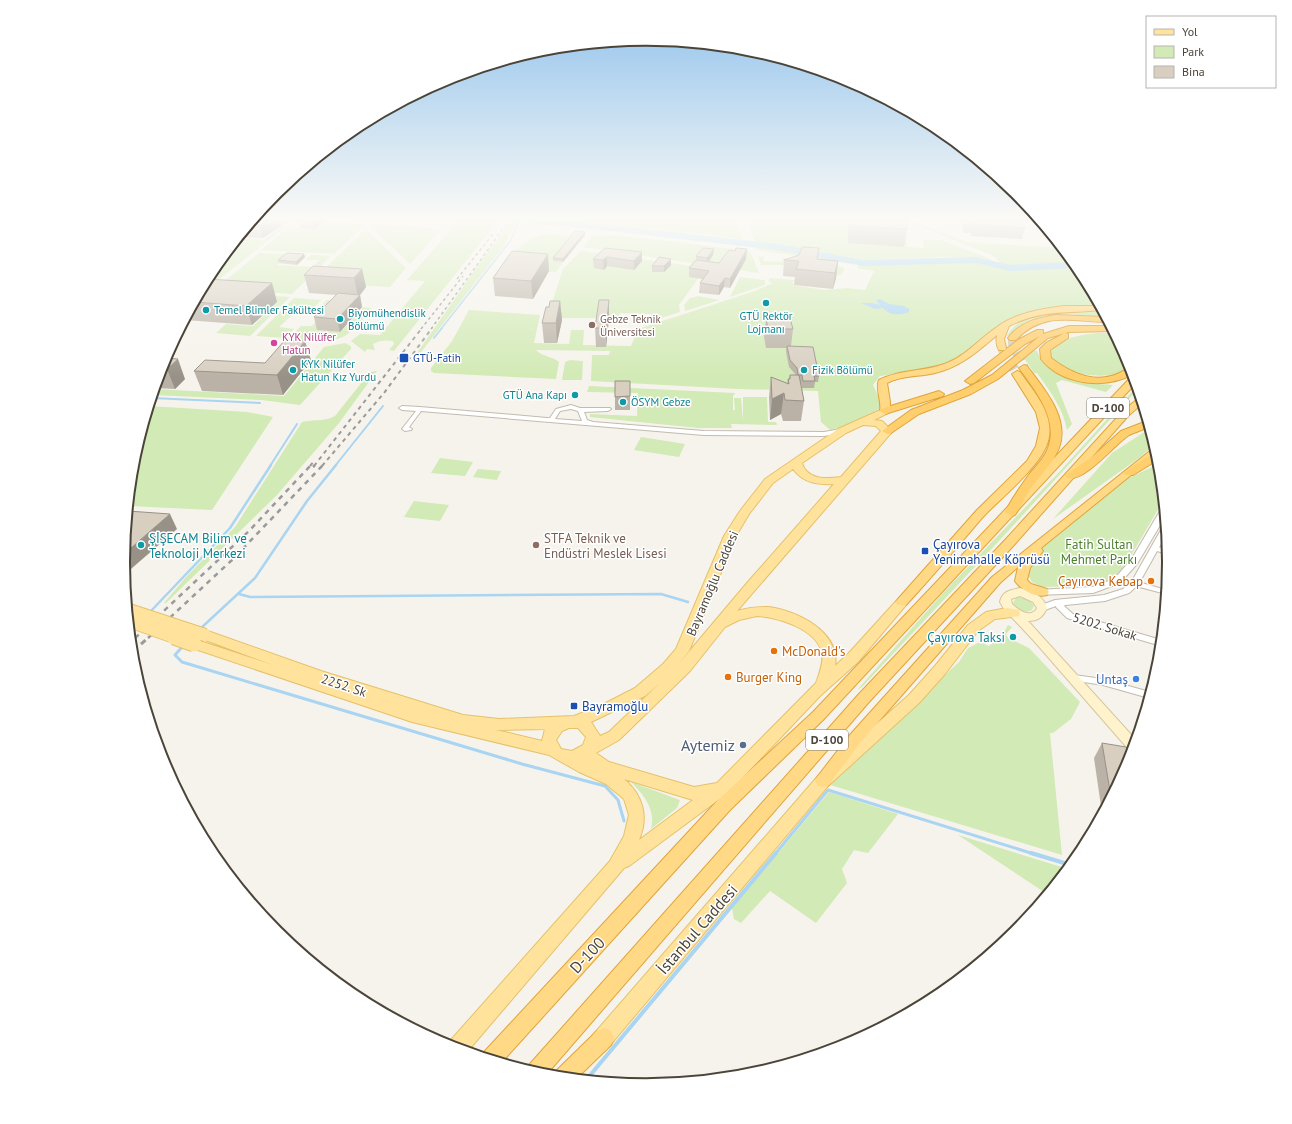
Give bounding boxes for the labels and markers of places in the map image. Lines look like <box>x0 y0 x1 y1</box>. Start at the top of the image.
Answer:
marker: GTÜ Rektör Lojmanı <box>761 298 771 308</box>
place label: Temel Blimler Fakültesi <box>214 303 324 317</box>
marker: Temel Blimler Fakültesi <box>201 305 211 315</box>
place label: Biyomühendislik Bölümü <box>348 306 426 333</box>
place label: GTÜ Rektör Lojmanı <box>739 309 793 336</box>
place label: Gebze Teknik Üniversitesi <box>600 312 662 339</box>
marker: Biyomühendislik Bölümü <box>335 314 345 324</box>
marker: Gebze Teknik Üniversitesi <box>587 320 597 330</box>
place label: KYK Nilüfer Hatun <box>282 330 336 357</box>
marker: KYK Nilüfer Hatun <box>269 338 279 348</box>
place label: GTÜ-Fatih <box>413 351 461 365</box>
marker: GTÜ-Fatih <box>398 352 410 364</box>
place label: KYK Nilüfer Hatun Kız Yurdu <box>301 357 376 384</box>
place label: Fizik Bölümü <box>812 363 873 377</box>
marker: KYK Nilüfer Hatun Kız Yurdu <box>288 365 298 375</box>
marker: Fizik Bölümü <box>799 365 809 375</box>
place label: GTÜ Ana Kapı <box>503 388 567 402</box>
marker: GTÜ Ana Kapı <box>570 390 580 400</box>
place label: ÖSYM Gebze <box>631 395 691 409</box>
marker: ÖSYM Gebze <box>618 397 628 407</box>
place label: ŞİŞECAM Bilim ve Teknoloji Merkezi <box>149 530 247 562</box>
place label: STFA Teknik ve Endüstri Meslek Lisesi <box>544 530 667 562</box>
place label: Çayırova Yenimahalle Köprüsü <box>933 536 1050 568</box>
marker: ŞİŞECAM Bilim ve Teknoloji Merkezi <box>136 540 146 550</box>
marker: STFA Teknik ve Endüstri Meslek Lisesi <box>531 540 541 550</box>
marker: Çayırova Yenimahalle Köprüsü <box>920 546 930 556</box>
place label: Çayırova Kebap <box>1058 573 1143 590</box>
marker: Çayırova Kebap <box>1146 576 1156 586</box>
place label: Çayırova Taksi <box>927 629 1005 646</box>
marker: Çayırova Taksi <box>1008 632 1018 642</box>
place label: McDonald's <box>782 643 845 660</box>
marker: McDonald's <box>769 646 779 656</box>
place label: Burger King <box>736 669 802 686</box>
place label: Untaş <box>1096 671 1128 688</box>
marker: Burger King <box>723 672 733 682</box>
marker: Untaş <box>1131 674 1141 684</box>
place label: Bayramoğlu <box>582 698 648 715</box>
marker: Bayramoğlu <box>569 701 579 711</box>
place label: Aytemiz <box>681 735 735 755</box>
marker: Aytemiz <box>738 740 748 750</box>

